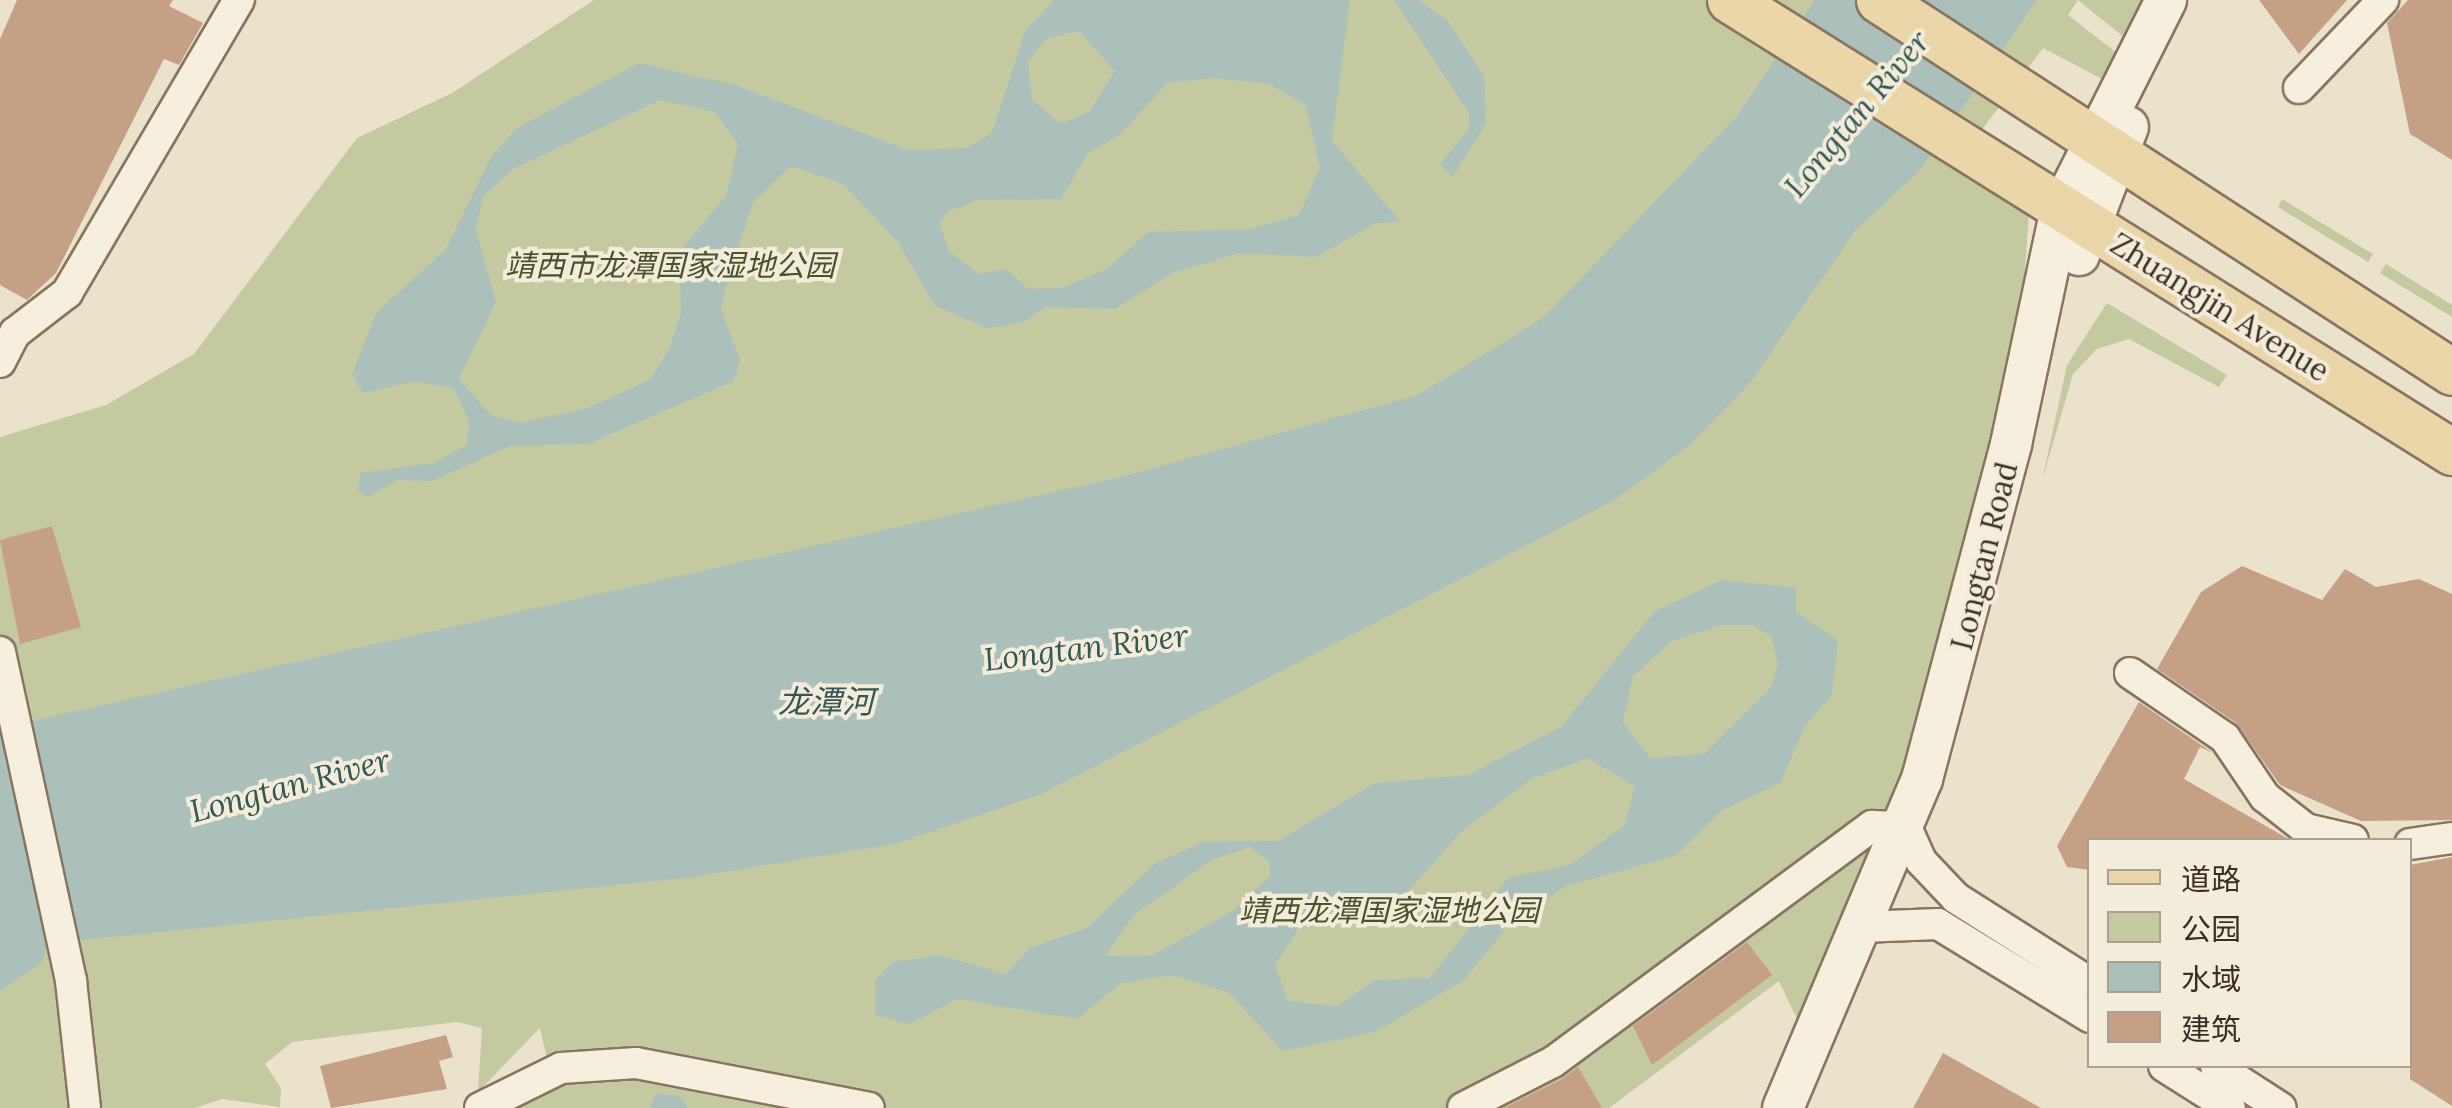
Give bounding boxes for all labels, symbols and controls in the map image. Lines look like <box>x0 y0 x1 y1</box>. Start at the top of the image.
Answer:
water label: Longtan River <box>1776 23 1938 205</box>
street label: Zhuangjin Avenue <box>2104 225 2336 389</box>
park label: 靖西市龙潭国家湿地公园 <box>505 247 835 283</box>
street label: Longtan Road <box>1943 458 2025 654</box>
water label: Longtan River <box>982 616 1190 680</box>
water label: 龙潭河 <box>778 683 874 721</box>
water label: Longtan River <box>186 741 394 831</box>
legend <box>2087 838 2412 1068</box>
text: 道路 <box>2181 860 2241 898</box>
park label: 靖西龙潭国家湿地公园 <box>1239 892 1539 928</box>
text: 公园 <box>2181 910 2241 948</box>
text: 水域 <box>2181 960 2241 998</box>
text: 建筑 <box>2181 1010 2241 1048</box>

